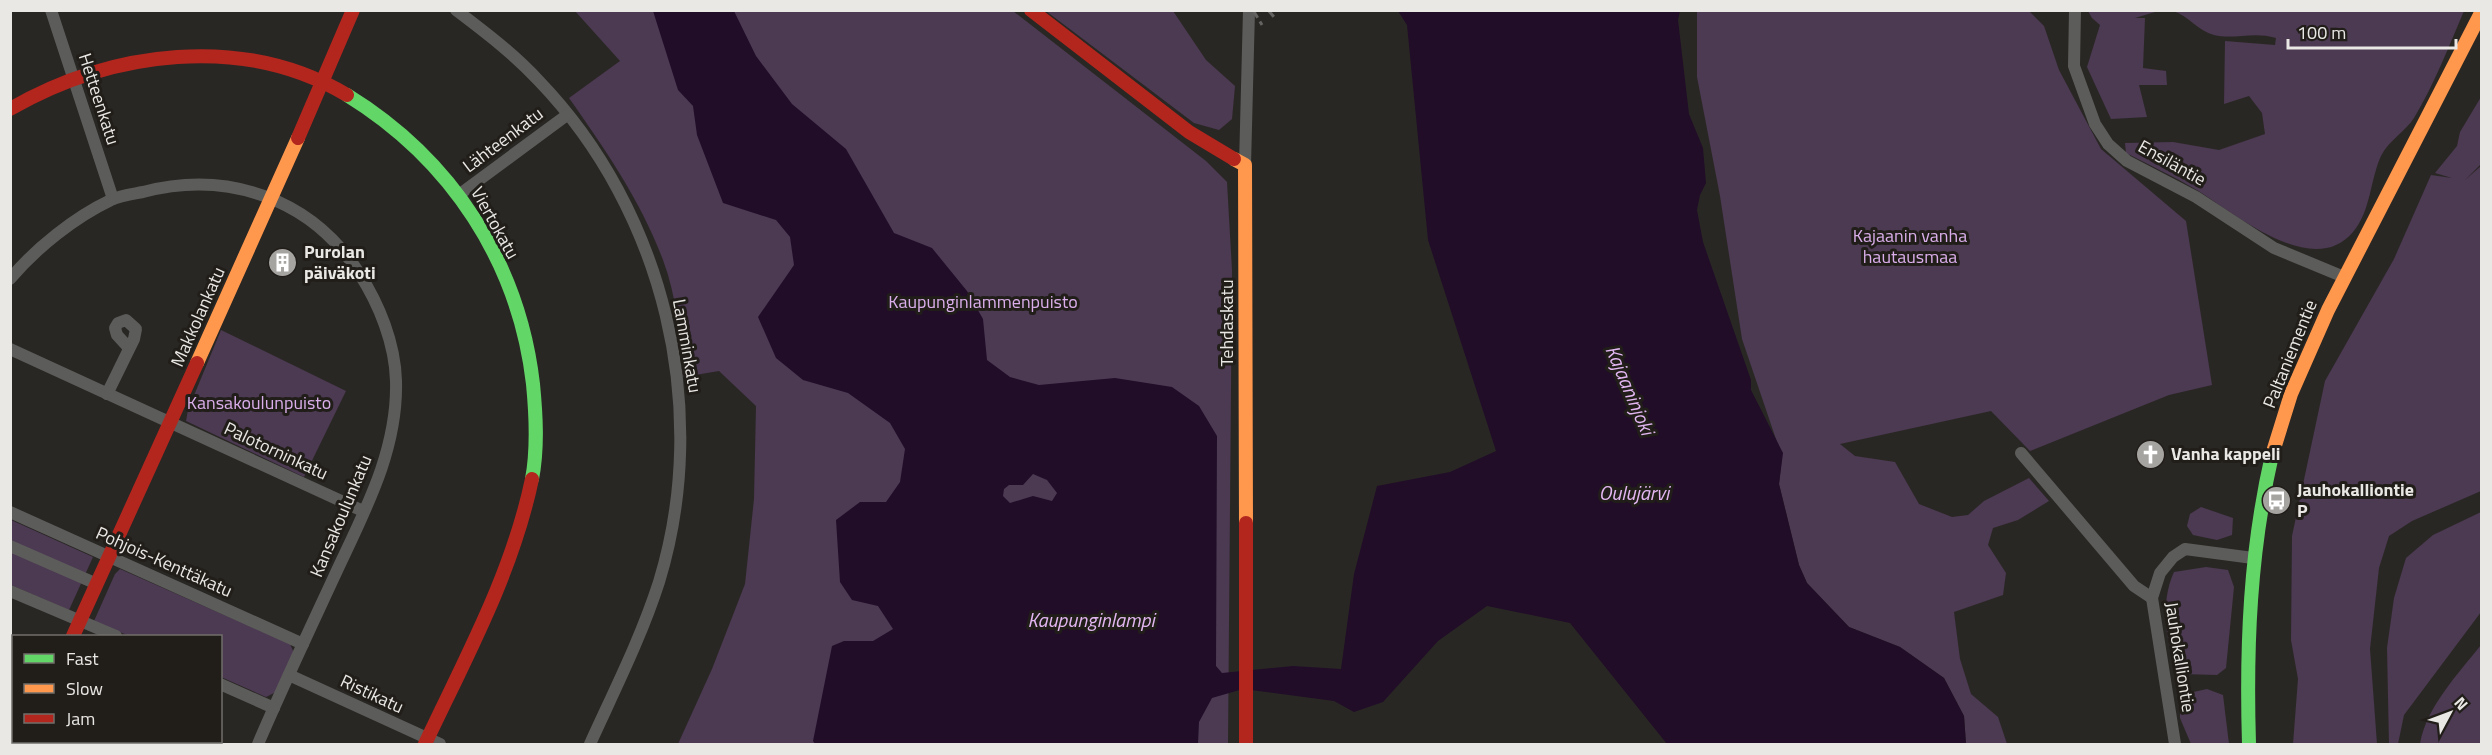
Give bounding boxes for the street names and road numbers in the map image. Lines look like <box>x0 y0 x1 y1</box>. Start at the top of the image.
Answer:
street label: Hetteenkatu <box>72 49 127 148</box>
street label: Lähteenkatu <box>457 100 549 179</box>
street label: Ensiläntie <box>2133 133 2211 192</box>
street label: Viertokatu <box>464 182 526 264</box>
street label: Makkolankatu <box>163 262 232 371</box>
street label: Tehdaskatu <box>1213 280 1240 366</box>
street label: Paltaniementie <box>2255 295 2324 412</box>
street label: Lamminkatu <box>666 297 709 395</box>
street label: Palotorninkatu <box>220 415 333 486</box>
street label: Kansakoulunkatu <box>303 450 378 581</box>
street label: Pohjois-Kenttäkatu <box>92 519 237 604</box>
street label: Jauhokalliontie <box>2158 600 2203 714</box>
street label: Ristikatu <box>336 667 408 720</box>

